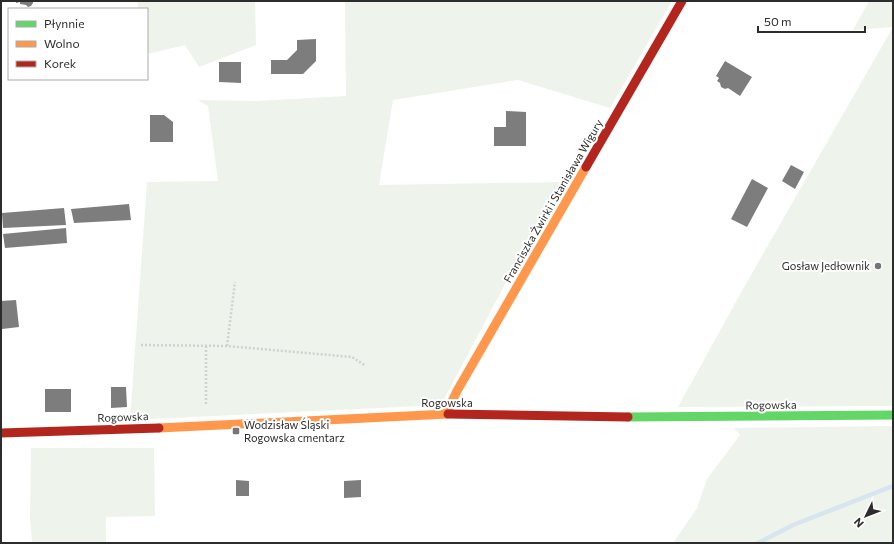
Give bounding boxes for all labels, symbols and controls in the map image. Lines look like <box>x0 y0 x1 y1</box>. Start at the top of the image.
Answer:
legend <box>8 8 148 80</box>
scale bar <box>758 8 865 34</box>
text: 50 m <box>764 14 792 28</box>
text: Płynnie <box>44 16 85 30</box>
text: Wolno <box>44 36 80 50</box>
text: Korek <box>44 56 77 70</box>
street label: Franciszka Żwirki i Stanisława Wigury <box>499 116 605 285</box>
place label: Gosław Jedłownik <box>782 259 870 273</box>
marker: Gosław Jedłownik <box>873 261 883 271</box>
street label: Rogowska <box>421 396 473 409</box>
street label: Rogowska <box>745 398 797 411</box>
street label: Rogowska <box>97 409 149 424</box>
place label: Wodzisław Śląski Rogowska cmentarz <box>244 417 345 444</box>
marker: Wodzisław Śląski Rogowska cmentarz <box>231 426 241 436</box>
north arrow <box>846 496 886 536</box>
text: N <box>851 516 866 531</box>

